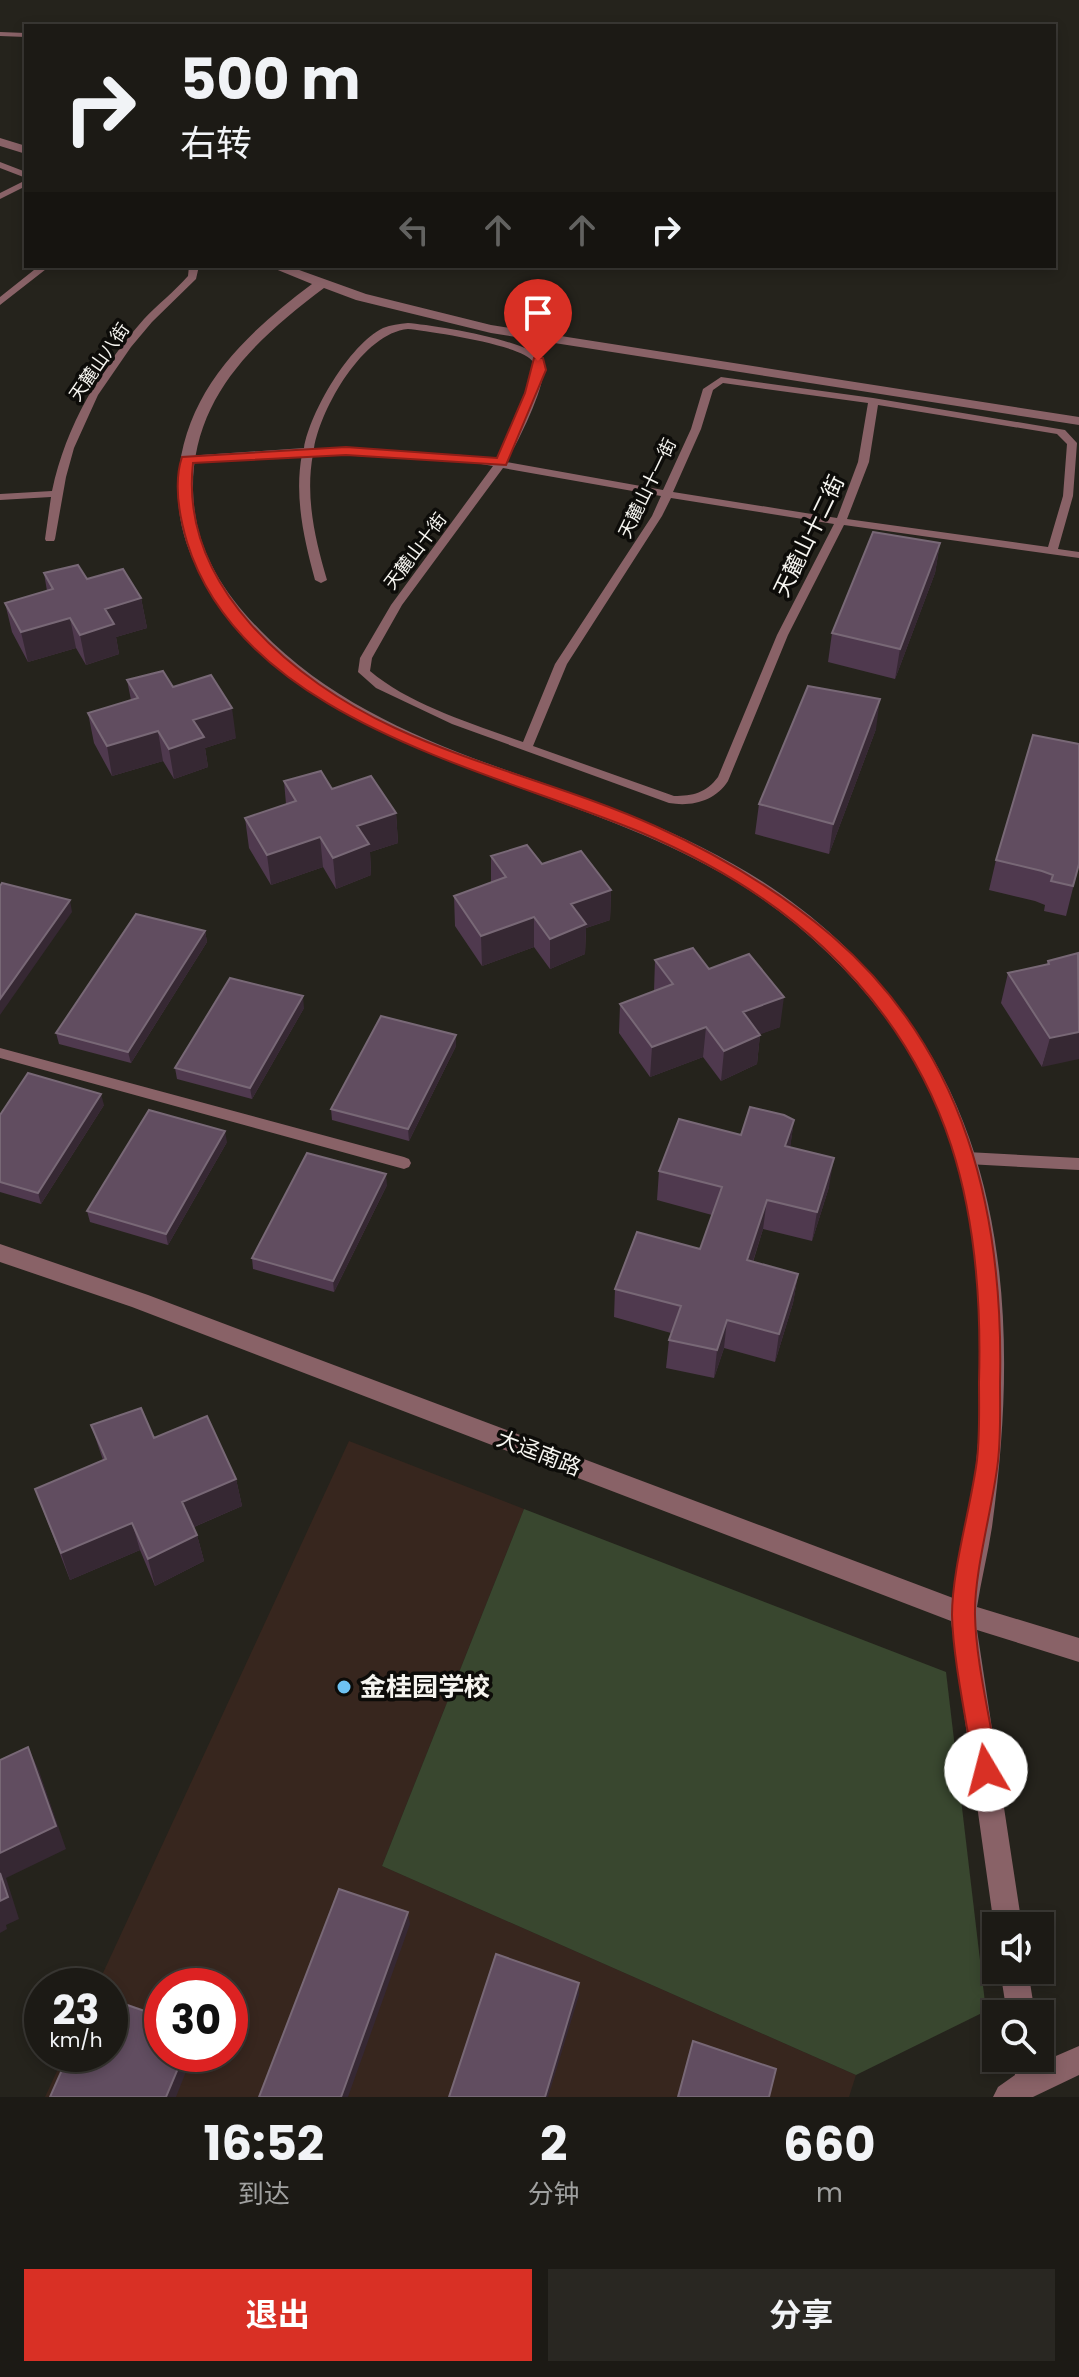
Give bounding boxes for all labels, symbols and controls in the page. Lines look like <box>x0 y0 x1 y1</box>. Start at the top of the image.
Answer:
text: 500 m <box>180 40 361 119</box>
icon: right <box>48 56 152 160</box>
text: 右转 <box>180 118 252 169</box>
icon: left <box>392 208 436 252</box>
icon: ahead <box>476 208 520 252</box>
icon: ahead <box>560 208 604 252</box>
icon: right <box>644 208 688 252</box>
pin <box>504 279 572 361</box>
icon: arrive <box>516 291 560 335</box>
street label: 天麓山八街 <box>63 318 135 406</box>
street label: 天麓山十一街 <box>612 434 682 542</box>
street label: 天麓山十二街 <box>766 470 852 602</box>
street label: 天麓山十街 <box>378 508 452 594</box>
street label: 大迳南路 <box>492 1423 586 1483</box>
place label: 金桂园学校 <box>360 1669 490 1705</box>
marker: 金桂园学校 <box>335 1678 353 1696</box>
position arrow <box>944 1728 1028 1812</box>
map controls <box>982 1912 1054 2072</box>
button: sound <box>982 1912 1054 1984</box>
speed limit sign: 30 <box>144 1968 248 2072</box>
text: 23 <box>52 1982 100 2038</box>
button: search <box>982 2000 1054 2072</box>
text: km/h <box>49 2026 103 2054</box>
text: 16:52 <box>203 2110 324 2177</box>
text: 2 <box>540 2110 567 2177</box>
text: 660 <box>783 2111 876 2178</box>
text: m <box>816 2175 843 2211</box>
text: 到达 <box>238 2176 290 2212</box>
text: 分钟 <box>528 2176 580 2212</box>
button: 退出 <box>24 2269 532 2361</box>
button: 分享 <box>548 2269 1055 2361</box>

